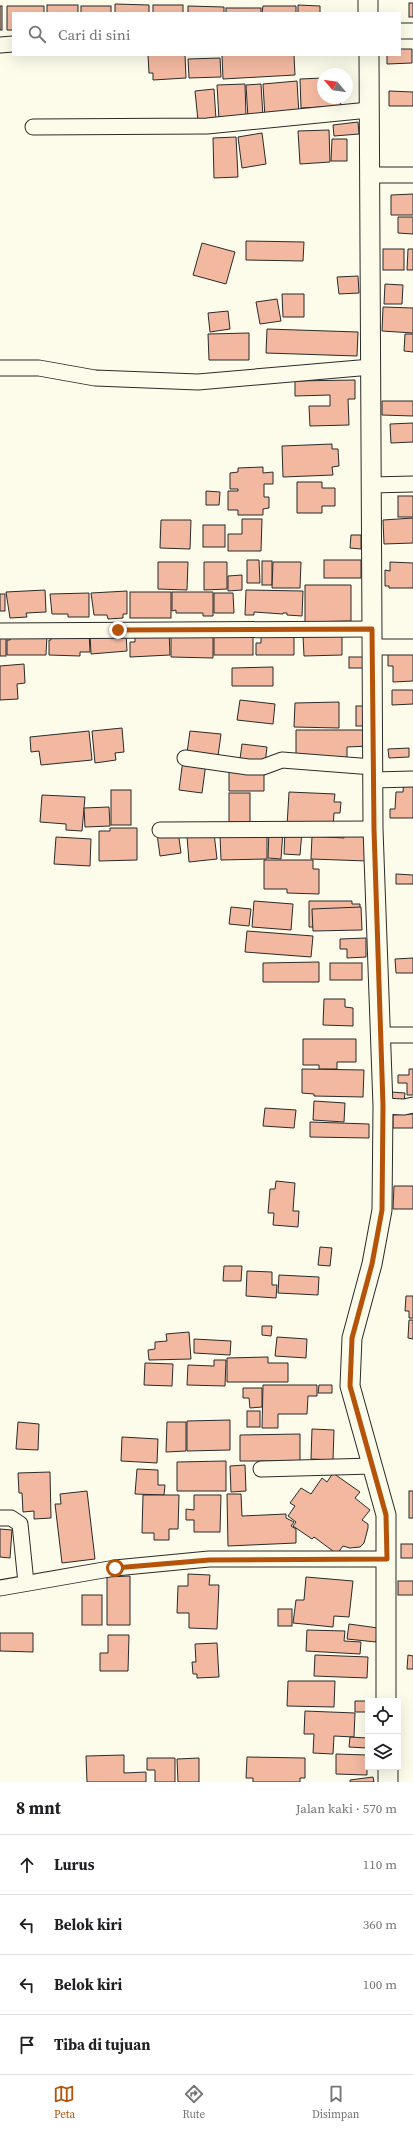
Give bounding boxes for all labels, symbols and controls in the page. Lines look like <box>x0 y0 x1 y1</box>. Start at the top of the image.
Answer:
search box <box>12 12 401 56</box>
icon: search <box>26 23 48 45</box>
text: Cari di sini <box>58 24 130 45</box>
north arrow <box>317 68 353 104</box>
route end <box>109 621 127 639</box>
route start <box>106 1559 124 1577</box>
map controls <box>365 1698 401 1770</box>
button: locate <box>365 1698 401 1734</box>
button: layers <box>365 1734 401 1770</box>
text: 8 mnt <box>16 1796 61 1820</box>
text: Jalan kaki · 570 m <box>296 1800 397 1817</box>
icon: ahead <box>16 1854 38 1876</box>
text: Lurus <box>54 1854 95 1875</box>
text: 110 m <box>363 1856 397 1873</box>
icon: left <box>16 1914 38 1936</box>
text: Belok kiri <box>54 1914 122 1935</box>
text: 360 m <box>363 1916 397 1933</box>
icon: left <box>16 1974 38 1996</box>
text: Belok kiri <box>54 1974 122 1995</box>
text: 100 m <box>363 1976 397 1993</box>
icon: arrive <box>16 2034 38 2056</box>
text: Tiba di tujuan <box>54 2034 150 2055</box>
tab: Peta <box>53 2083 75 2122</box>
tab: Rute <box>182 2083 205 2122</box>
tab: Disimpan <box>312 2083 360 2122</box>

